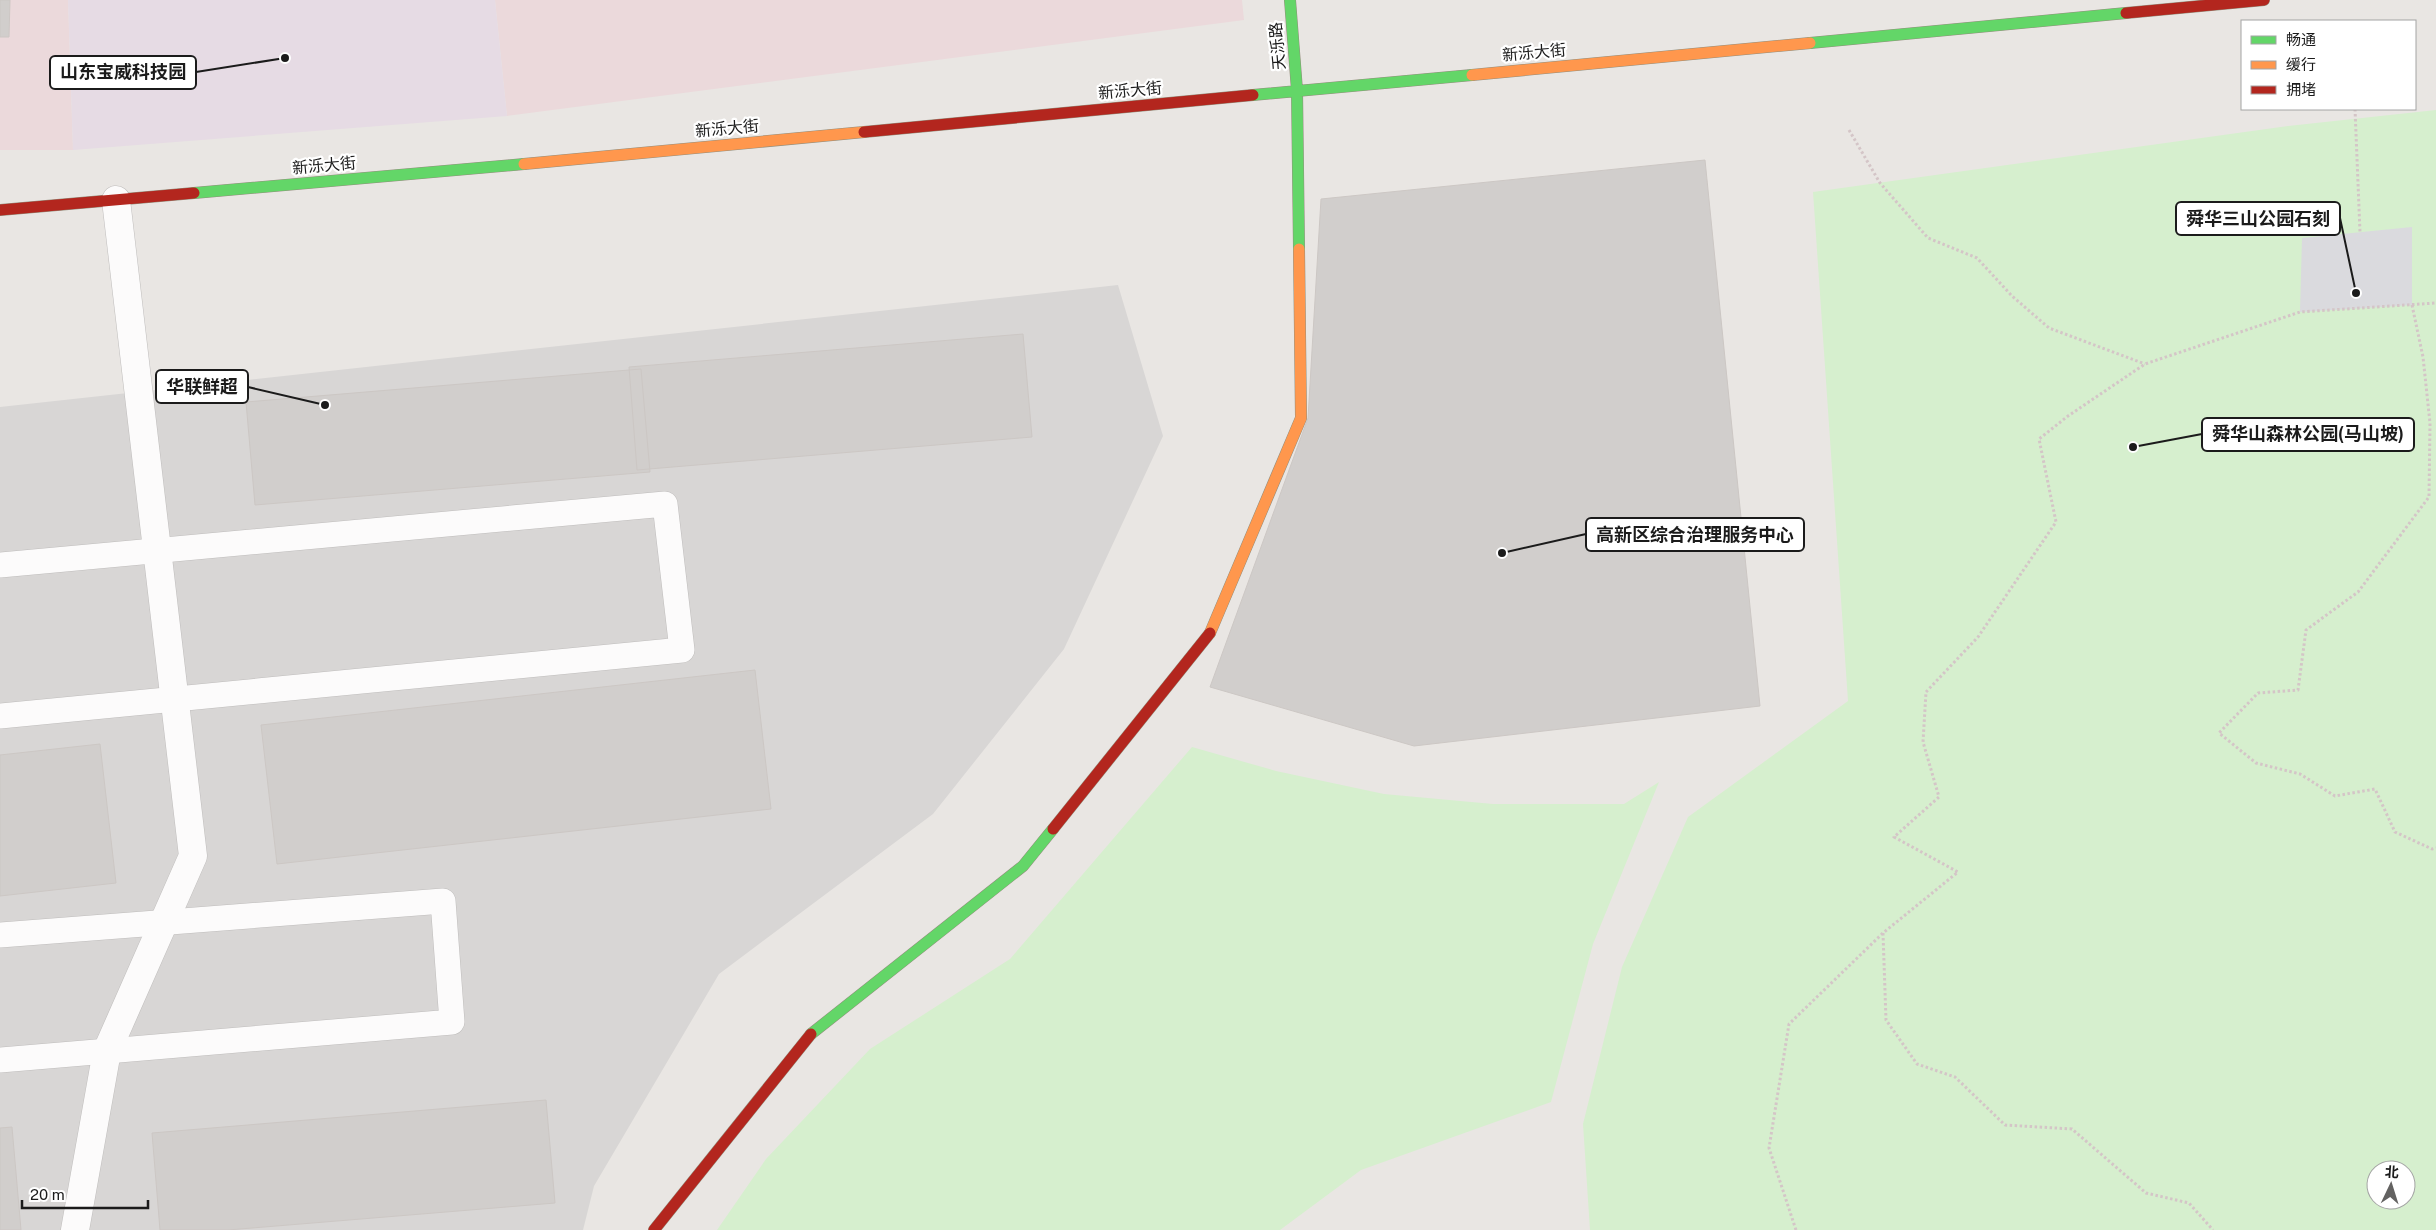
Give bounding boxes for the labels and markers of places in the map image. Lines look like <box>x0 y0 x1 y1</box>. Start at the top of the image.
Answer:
callout: 山东宝威科技园 <box>50 56 196 89</box>
callout: 舜华三山公园石刻 <box>2176 202 2340 235</box>
callout: 华联鲜超 <box>156 370 248 403</box>
callout: 舜华山森林公园(马山坡) <box>2202 418 2414 451</box>
callout: 高新区综合治理服务中心 <box>1586 518 1804 551</box>

